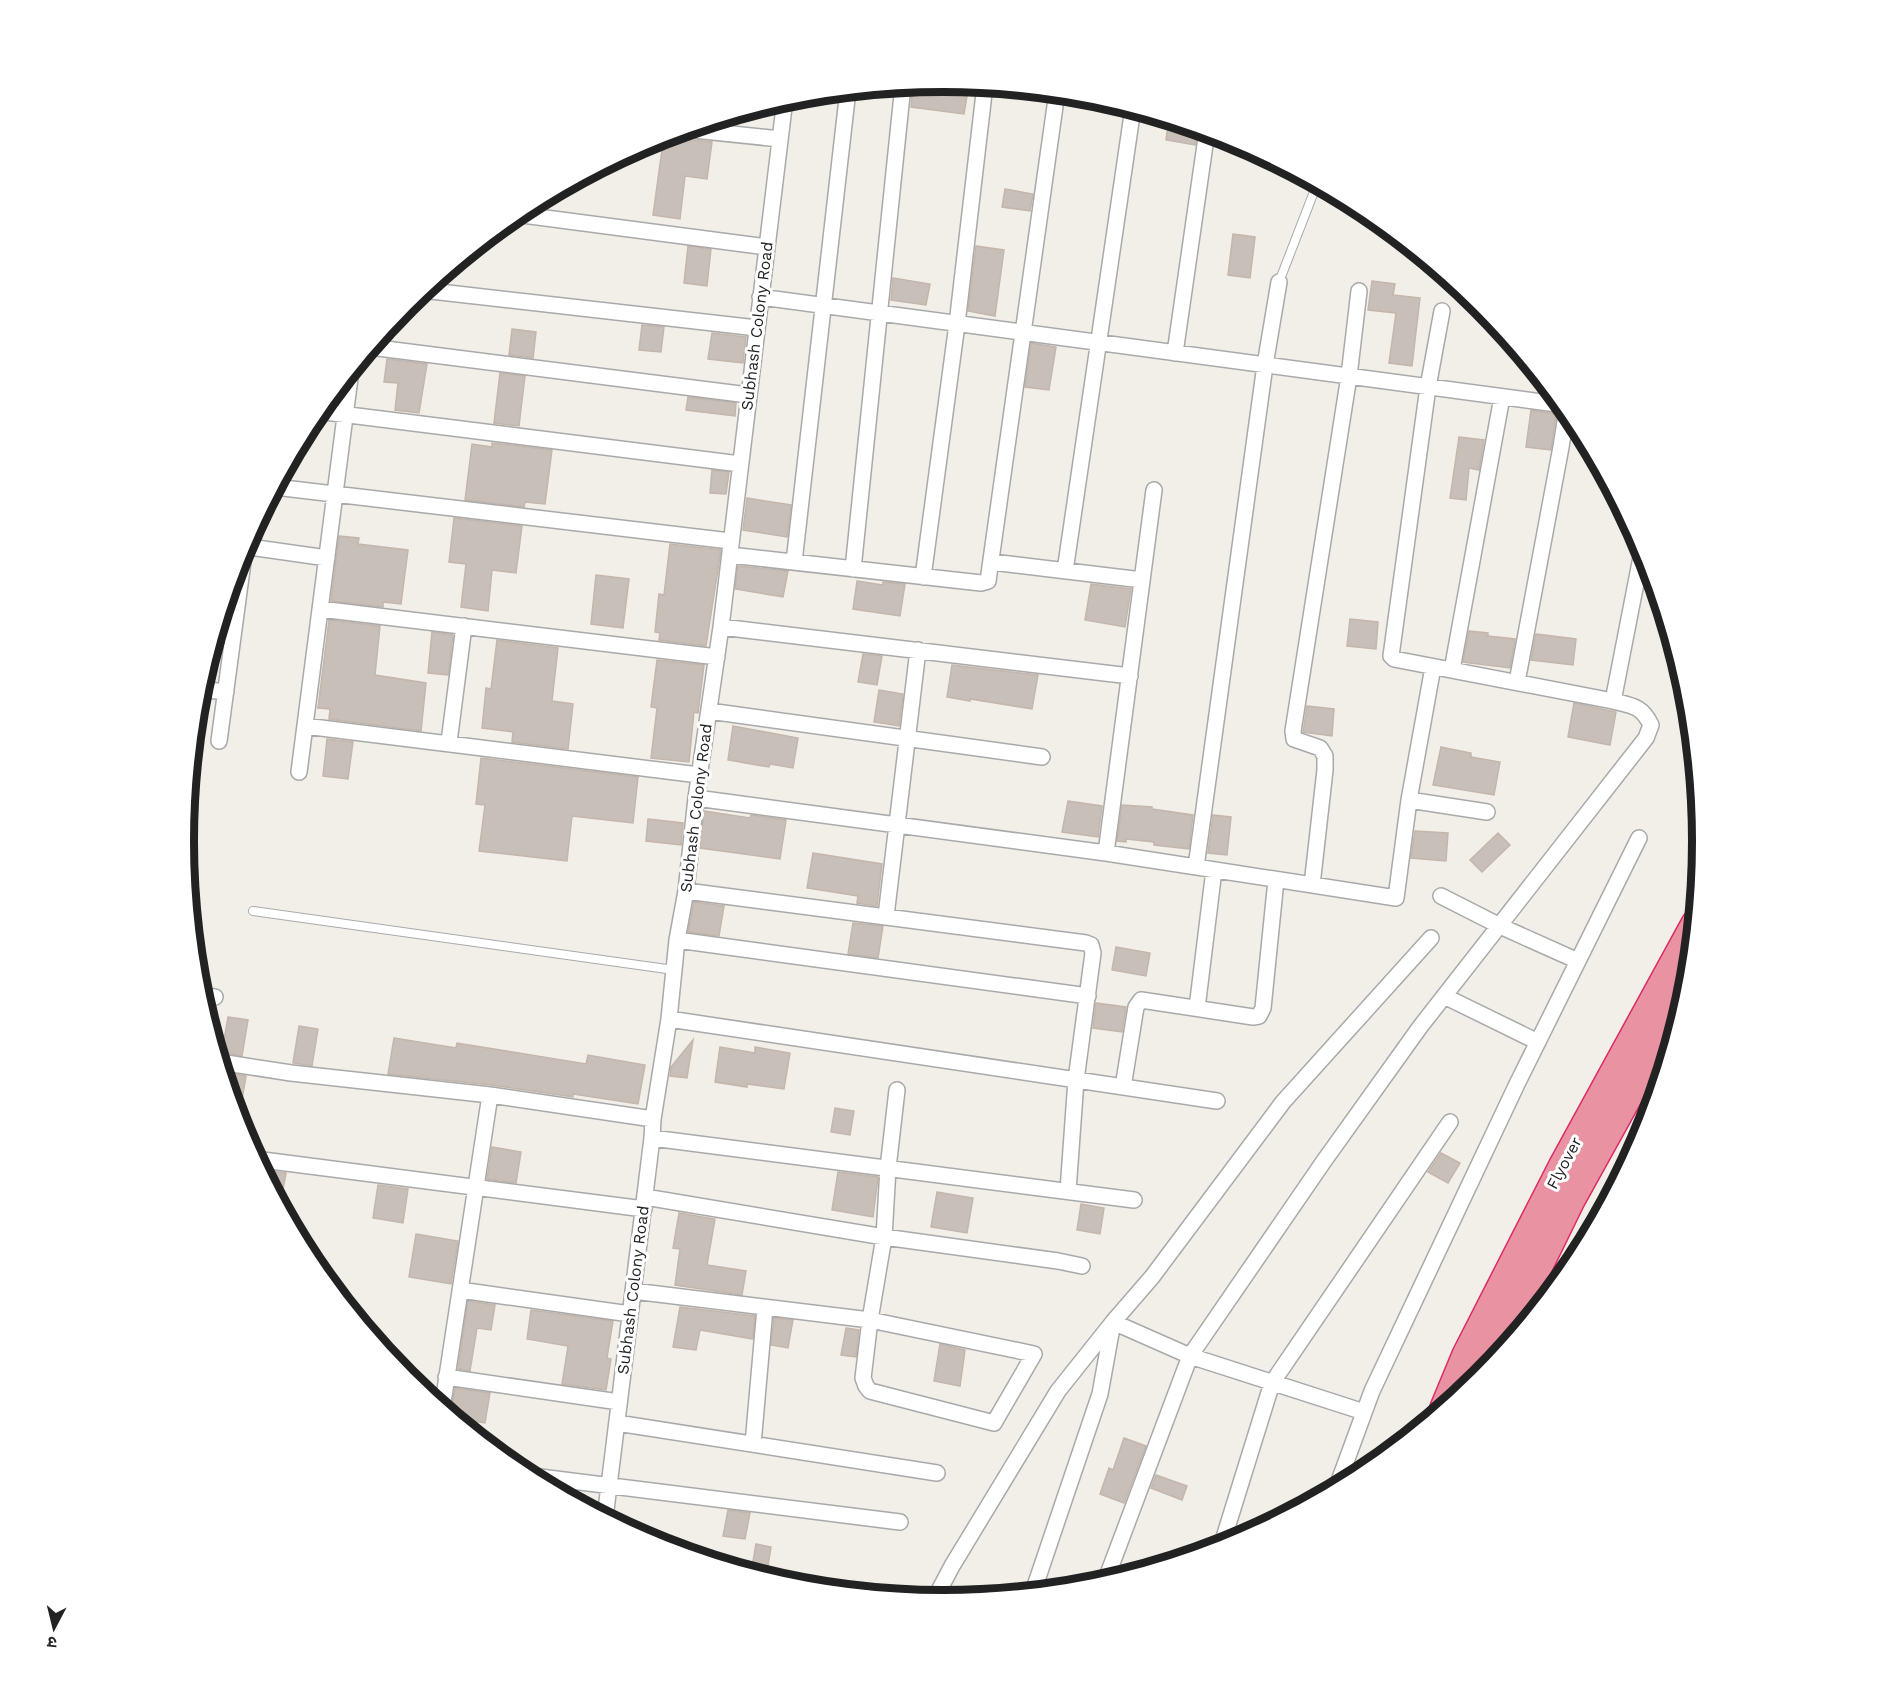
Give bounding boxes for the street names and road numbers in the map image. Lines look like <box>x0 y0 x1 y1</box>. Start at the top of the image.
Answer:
street label: Subhash Colony Road <box>737 240 777 412</box>
street label: Subhash Colony Road <box>676 722 716 894</box>
street label: Flyover <box>1542 1133 1586 1192</box>
street label: Subhash Colony Road <box>613 1204 653 1376</box>

